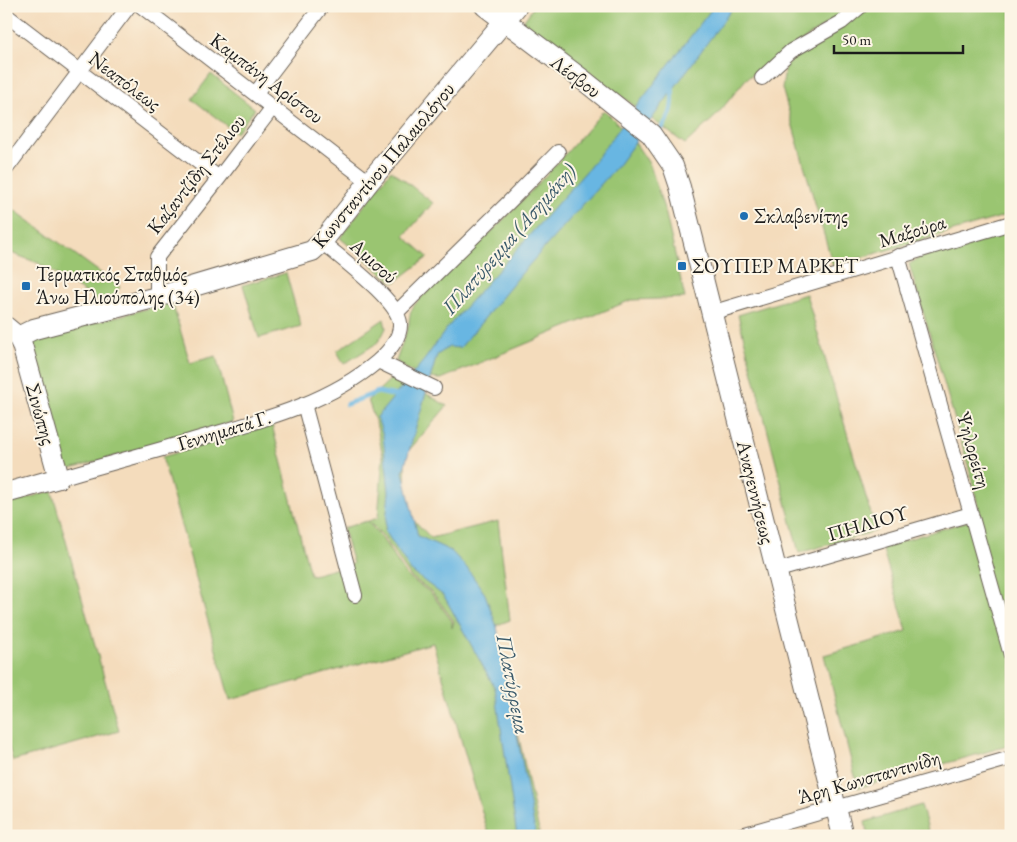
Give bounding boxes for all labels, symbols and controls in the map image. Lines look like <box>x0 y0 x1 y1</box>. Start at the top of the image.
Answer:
scale bar <box>834 22 963 54</box>
street label: Καμπάνη Αρίστου <box>205 27 329 129</box>
text: 50 m <box>842 30 871 49</box>
street label: Νεαπόλεως <box>84 45 167 117</box>
street label: Λέσβου <box>545 48 607 104</box>
street label: Κωνσταντίνου Παλαιολόγου <box>306 77 460 253</box>
street label: Καζαντζίδη Στέλιου <box>141 109 251 239</box>
water label: Πλατύρεμμα (Ασημάκη) <box>435 157 582 320</box>
place label: Σκλαβενίτης <box>754 203 848 229</box>
street label: Μαξούρα <box>875 208 950 253</box>
marker: Σκλαβενίτης <box>738 210 750 222</box>
street label: Αμισού <box>344 232 403 289</box>
place label: ΣΟΥΠΕΡ ΜΑΡΚΕΤ <box>692 253 859 279</box>
marker: ΣΟΥΠΕΡ ΜΑΡΚΕΤ <box>676 260 688 272</box>
place label: Τερματικός Σταθμός Άνω Ηλιούπολης (34) <box>35 261 200 310</box>
marker: Τερματικός Σταθμός Άνω Ηλιούπολης (34) <box>20 280 32 292</box>
street label: Σινώπης <box>20 380 62 448</box>
street label: Γεννηματά Γ. <box>174 403 274 457</box>
street label: Ψηλορείτη <box>951 409 997 491</box>
street label: Αναγεννήσεως <box>730 436 781 547</box>
street label: ΠΗΛΙΟΥ <box>824 499 912 547</box>
water label: Πλατύρρεμα <box>490 631 536 736</box>
street label: Άρη Κωνσταντινίδη <box>794 744 943 810</box>

